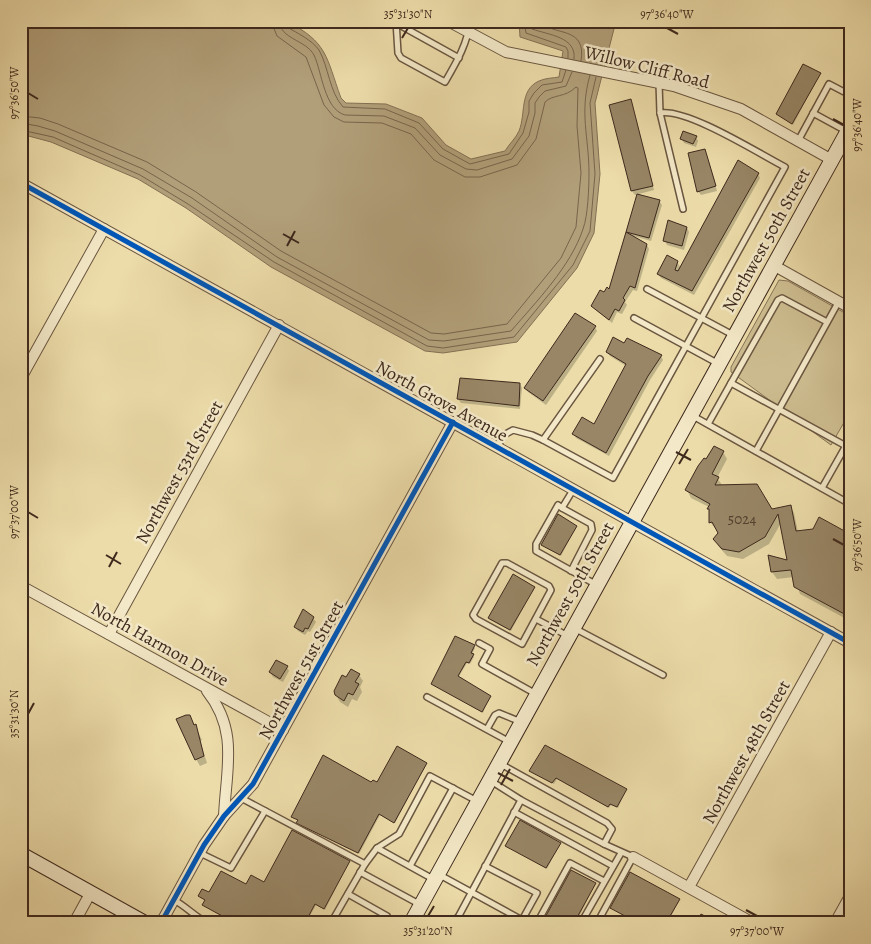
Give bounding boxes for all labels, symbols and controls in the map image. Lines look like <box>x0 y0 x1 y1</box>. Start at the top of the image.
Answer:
text: 35°31'30"N <box>384 6 433 22</box>
text: 97°36'40"W <box>640 6 694 22</box>
street label: Willow Cliff Road <box>581 40 712 94</box>
text: 97°36'50"W <box>6 66 22 120</box>
text: 97°36'40"W <box>849 98 865 152</box>
street label: Northwest 50th Street <box>716 163 816 316</box>
street label: North Grove Avenue <box>372 355 512 447</box>
street label: Northwest 53rd Street <box>130 396 228 548</box>
text: 97°37'00"W <box>6 484 22 539</box>
house number: 5024 <box>728 509 756 529</box>
street label: Northwest 50th Street <box>520 517 620 670</box>
text: 97°36'50"W <box>849 518 865 572</box>
street label: North Harmon Drive <box>87 596 233 692</box>
street label: Northwest 51st Street <box>253 596 349 744</box>
street label: Northwest 48th Street <box>696 676 796 828</box>
text: 35°31'30"N <box>6 689 22 738</box>
text: 35°31'20"N <box>403 923 453 939</box>
text: 97°37'00"W <box>730 923 785 939</box>

